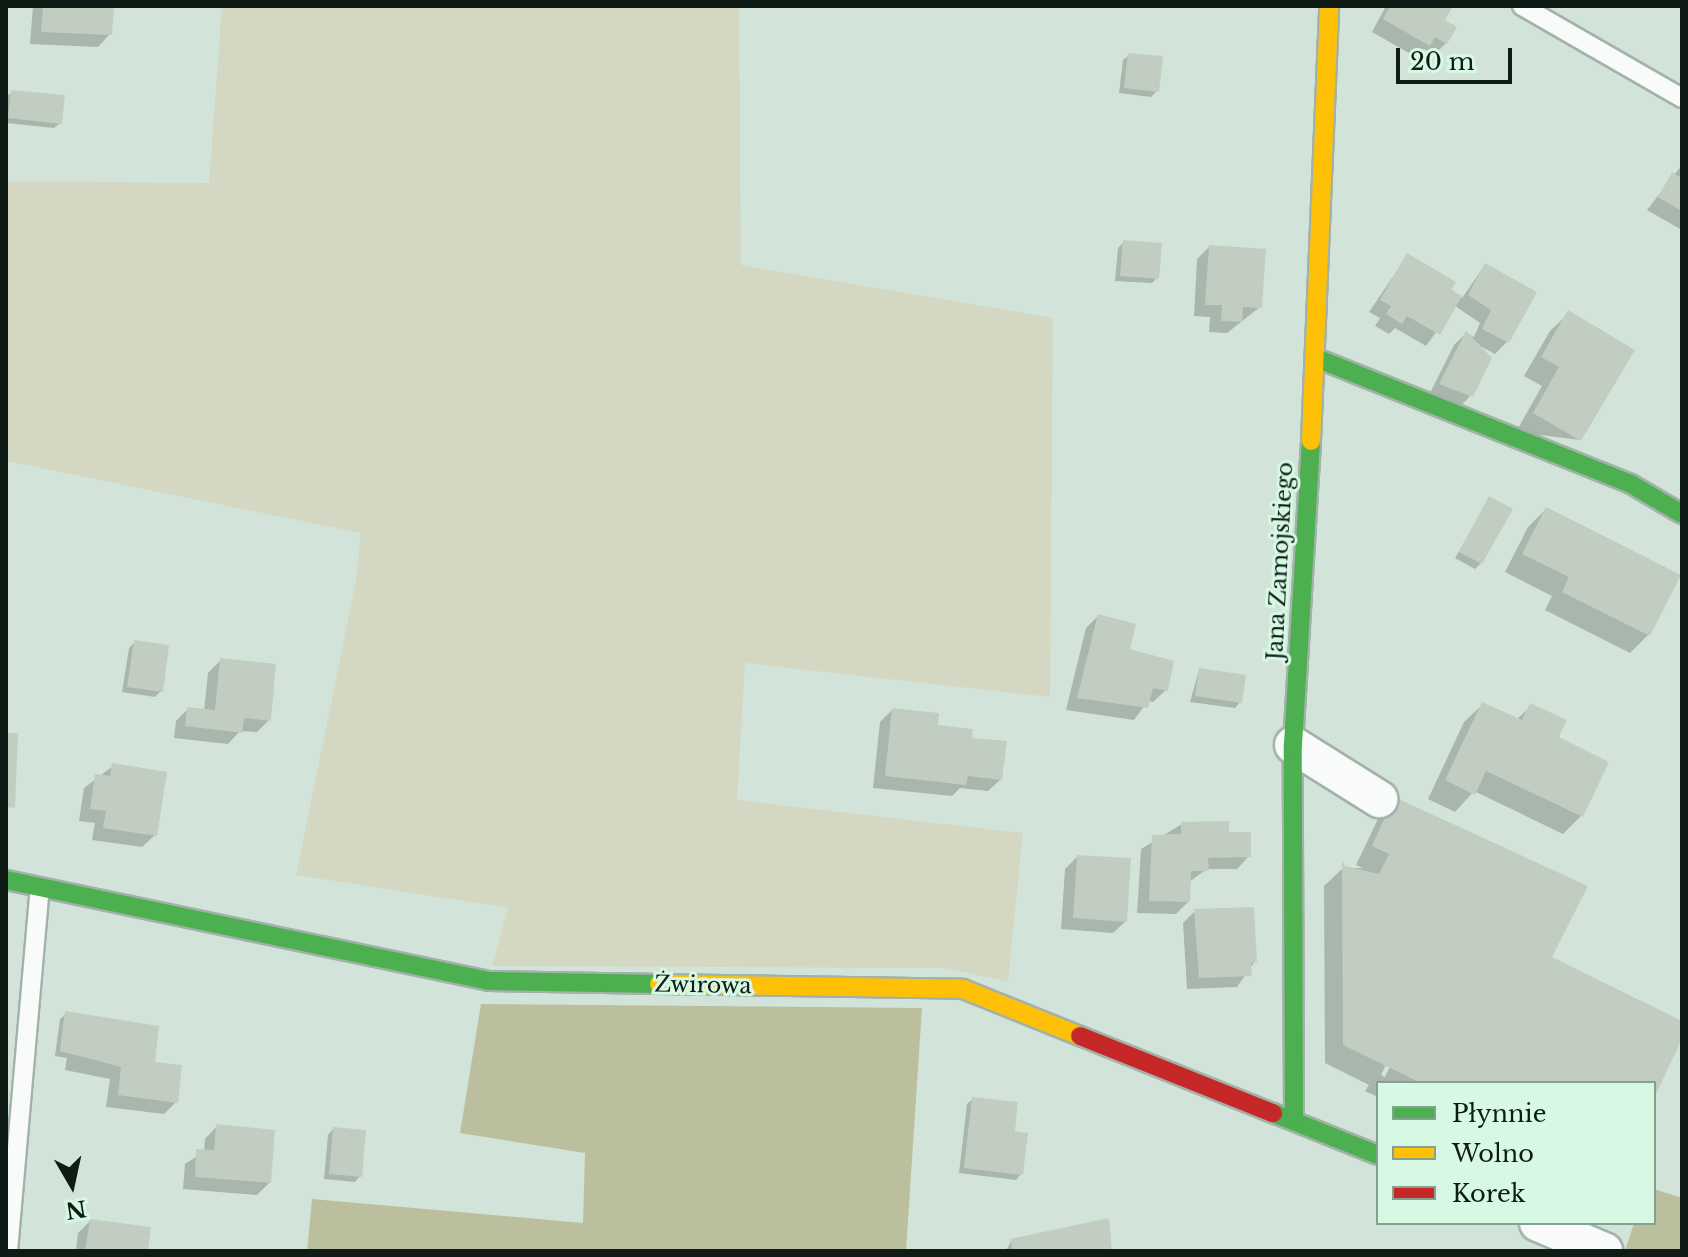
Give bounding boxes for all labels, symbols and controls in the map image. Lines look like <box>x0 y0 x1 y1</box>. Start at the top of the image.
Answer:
scale bar <box>1400 32 1516 82</box>
text: 20 m <box>1410 47 1475 76</box>
street label: Jana Zamojskiego <box>1262 461 1298 661</box>
street label: Żwirowa <box>654 971 752 999</box>
legend <box>1376 1081 1656 1225</box>
text: Płynnie <box>1452 1099 1547 1128</box>
text: Wolno <box>1452 1139 1534 1168</box>
north arrow <box>32 1145 112 1225</box>
text: Korek <box>1452 1179 1525 1208</box>
text: N <box>64 1194 88 1224</box>

